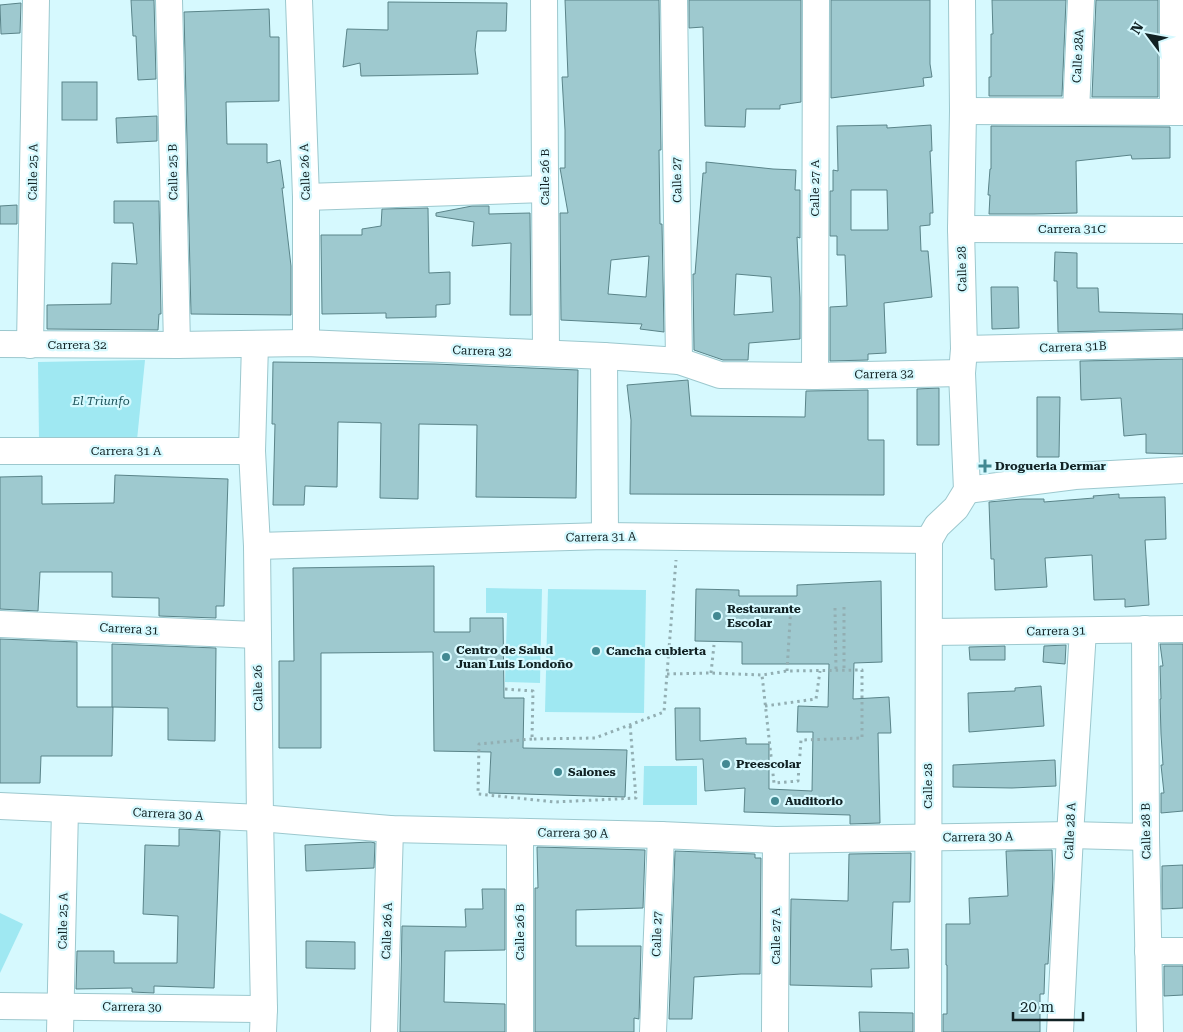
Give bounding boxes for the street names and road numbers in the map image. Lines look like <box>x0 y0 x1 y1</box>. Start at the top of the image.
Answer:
street label: Calle 28A <box>1070 28 1086 83</box>
street label: Calle 25 A <box>26 143 41 201</box>
street label: Calle 26 A <box>297 143 313 201</box>
street label: Calle 25 B <box>166 144 180 200</box>
street label: Calle 26 B <box>538 149 552 205</box>
street label: Calle 27 <box>670 157 684 203</box>
street label: Calle 27 A <box>808 159 822 217</box>
street label: Carrera 31C <box>1038 222 1106 236</box>
street label: Calle 28 <box>955 246 969 292</box>
street label: Carrera 32 <box>47 338 107 352</box>
street label: Carrera 31B <box>1039 339 1107 355</box>
street label: Carrera 32 <box>452 343 512 359</box>
street label: Carrera 32 <box>854 366 914 382</box>
street label: Carrera 31 A <box>91 444 162 458</box>
street label: Carrera 31 A <box>566 529 637 545</box>
street label: Carrera 31 <box>99 620 159 638</box>
street label: Carrera 31 <box>1026 623 1086 639</box>
street label: Calle 26 <box>251 665 265 711</box>
street label: Calle 28 <box>921 763 935 809</box>
street label: Calle 28 A <box>1062 802 1079 860</box>
street label: Calle 28 B <box>1139 803 1153 859</box>
street label: Carrera 30 A <box>132 805 204 823</box>
street label: Carrera 30 A <box>538 825 609 841</box>
street label: Carrera 30 A <box>943 829 1014 845</box>
street label: Calle 25 A <box>56 892 71 950</box>
street label: Calle 26 A <box>379 902 395 960</box>
street label: Calle 26 B <box>513 904 527 960</box>
street label: Calle 27 A <box>769 907 783 965</box>
street label: Calle 27 <box>649 911 665 957</box>
street label: Carrera 30 <box>102 999 162 1015</box>

